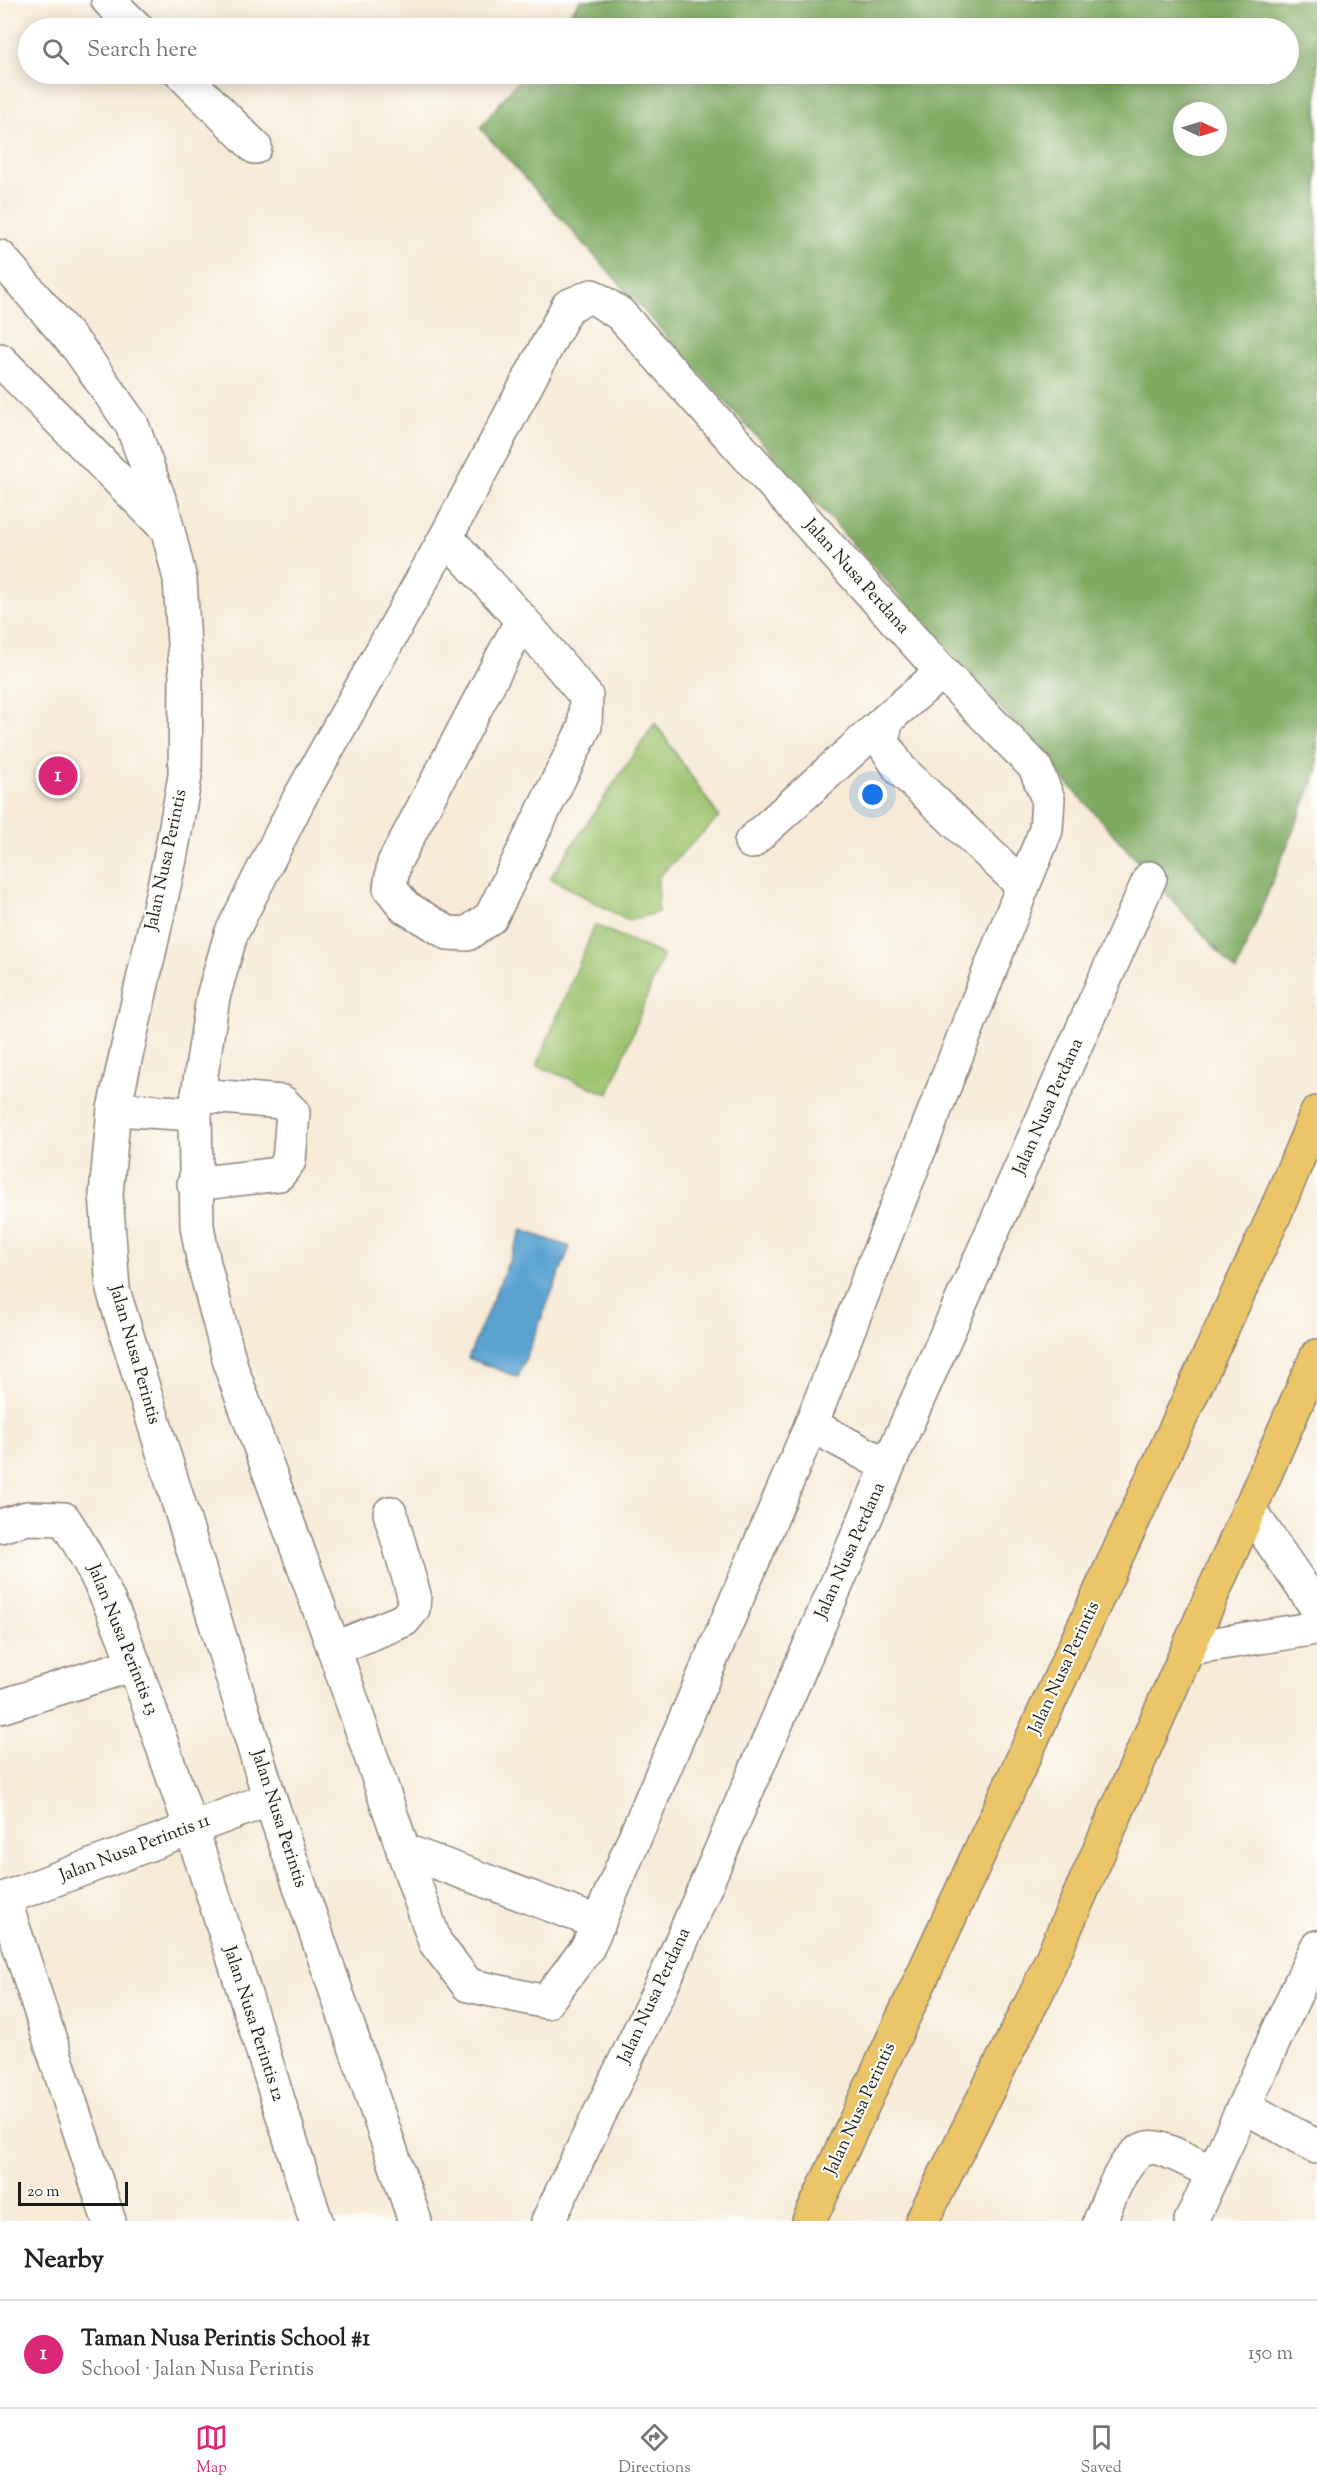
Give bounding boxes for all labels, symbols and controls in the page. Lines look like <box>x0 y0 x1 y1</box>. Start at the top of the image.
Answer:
search box <box>18 18 1299 84</box>
icon: search <box>39 35 72 68</box>
text: Search here <box>87 35 197 67</box>
north arrow <box>1173 102 1227 156</box>
street label: Jalan Nusa Perdana <box>796 513 915 640</box>
pin: 1 <box>38 754 78 798</box>
your location <box>858 780 887 809</box>
street label: Jalan Nusa Perintis <box>139 787 195 934</box>
street label: Jalan Nusa Perdana <box>1007 1035 1091 1180</box>
street label: Jalan Nusa Perintis <box>101 1281 166 1428</box>
street label: Jalan Nusa Perdana <box>809 1479 893 1624</box>
street label: Jalan Nusa Perintis 13 <box>79 1560 164 1719</box>
street label: Jalan Nusa Perintis <box>1022 1597 1107 1739</box>
street label: Jalan Nusa Perintis <box>243 1746 313 1891</box>
street label: Jalan Nusa Perintis 11 <box>55 1808 214 1890</box>
street label: Jalan Nusa Perdana <box>612 1924 698 2069</box>
street label: Jalan Nusa Perintis 12 <box>215 1942 291 2106</box>
street label: Jalan Nusa Perintis <box>818 2038 903 2180</box>
scale bar <box>18 2179 128 2206</box>
text: 20 m <box>27 2181 60 2204</box>
text: Nearby <box>24 2242 104 2279</box>
text: Taman Nusa Perintis School #1 <box>81 2324 370 2356</box>
text: 1 <box>40 2340 47 2369</box>
text: 150 m <box>1248 2340 1293 2369</box>
text: School · Jalan Nusa Perintis <box>81 2356 314 2385</box>
tab: Map <box>195 2421 228 2480</box>
tab: Directions <box>618 2421 691 2480</box>
tab: Saved <box>1081 2421 1122 2480</box>

